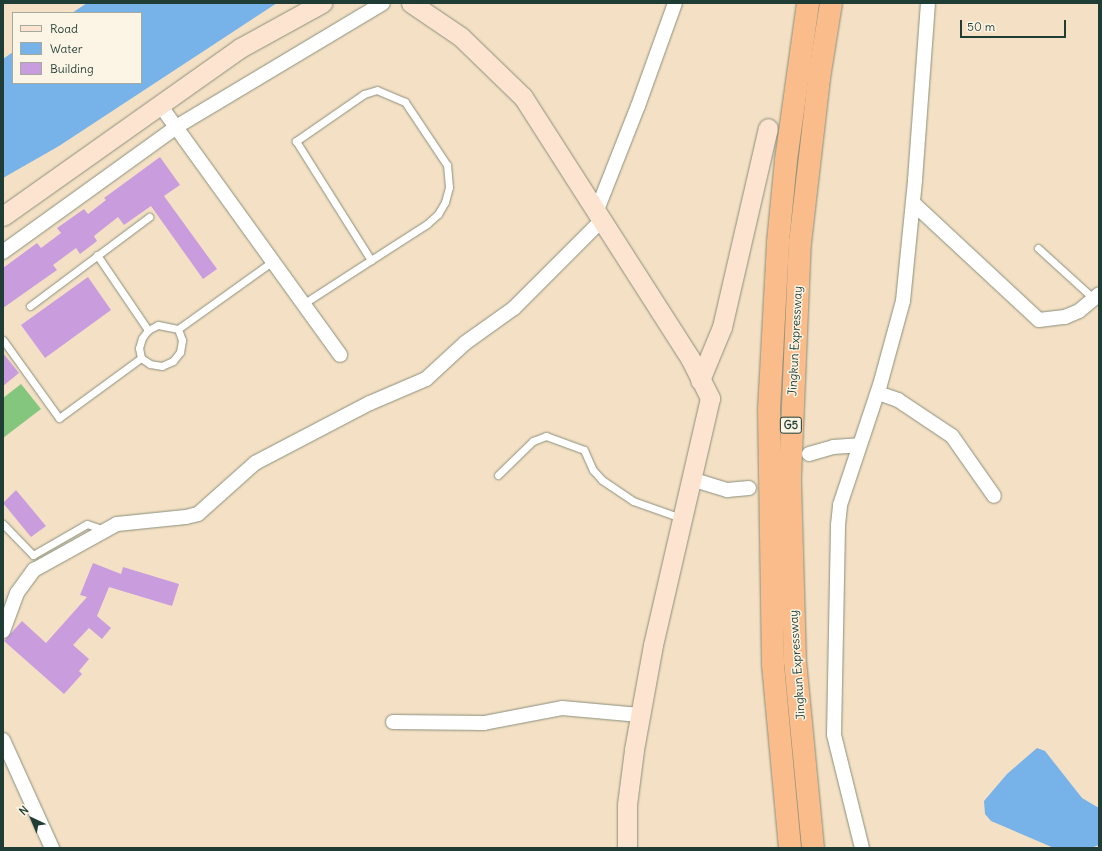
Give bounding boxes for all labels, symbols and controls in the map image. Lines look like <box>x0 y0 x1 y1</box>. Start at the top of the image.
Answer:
legend <box>12 12 142 84</box>
scale bar <box>962 12 1068 38</box>
text: 50 m <box>967 19 995 34</box>
text: Road <box>50 21 78 36</box>
text: Water <box>50 41 83 56</box>
text: Building <box>50 61 94 76</box>
street label: Jingkun Expressway <box>785 286 805 396</box>
road number: G5 <box>779 416 803 434</box>
street label: Jingkun Expressway <box>786 610 808 720</box>
north arrow <box>12 799 52 839</box>
text: N <box>16 803 31 818</box>

